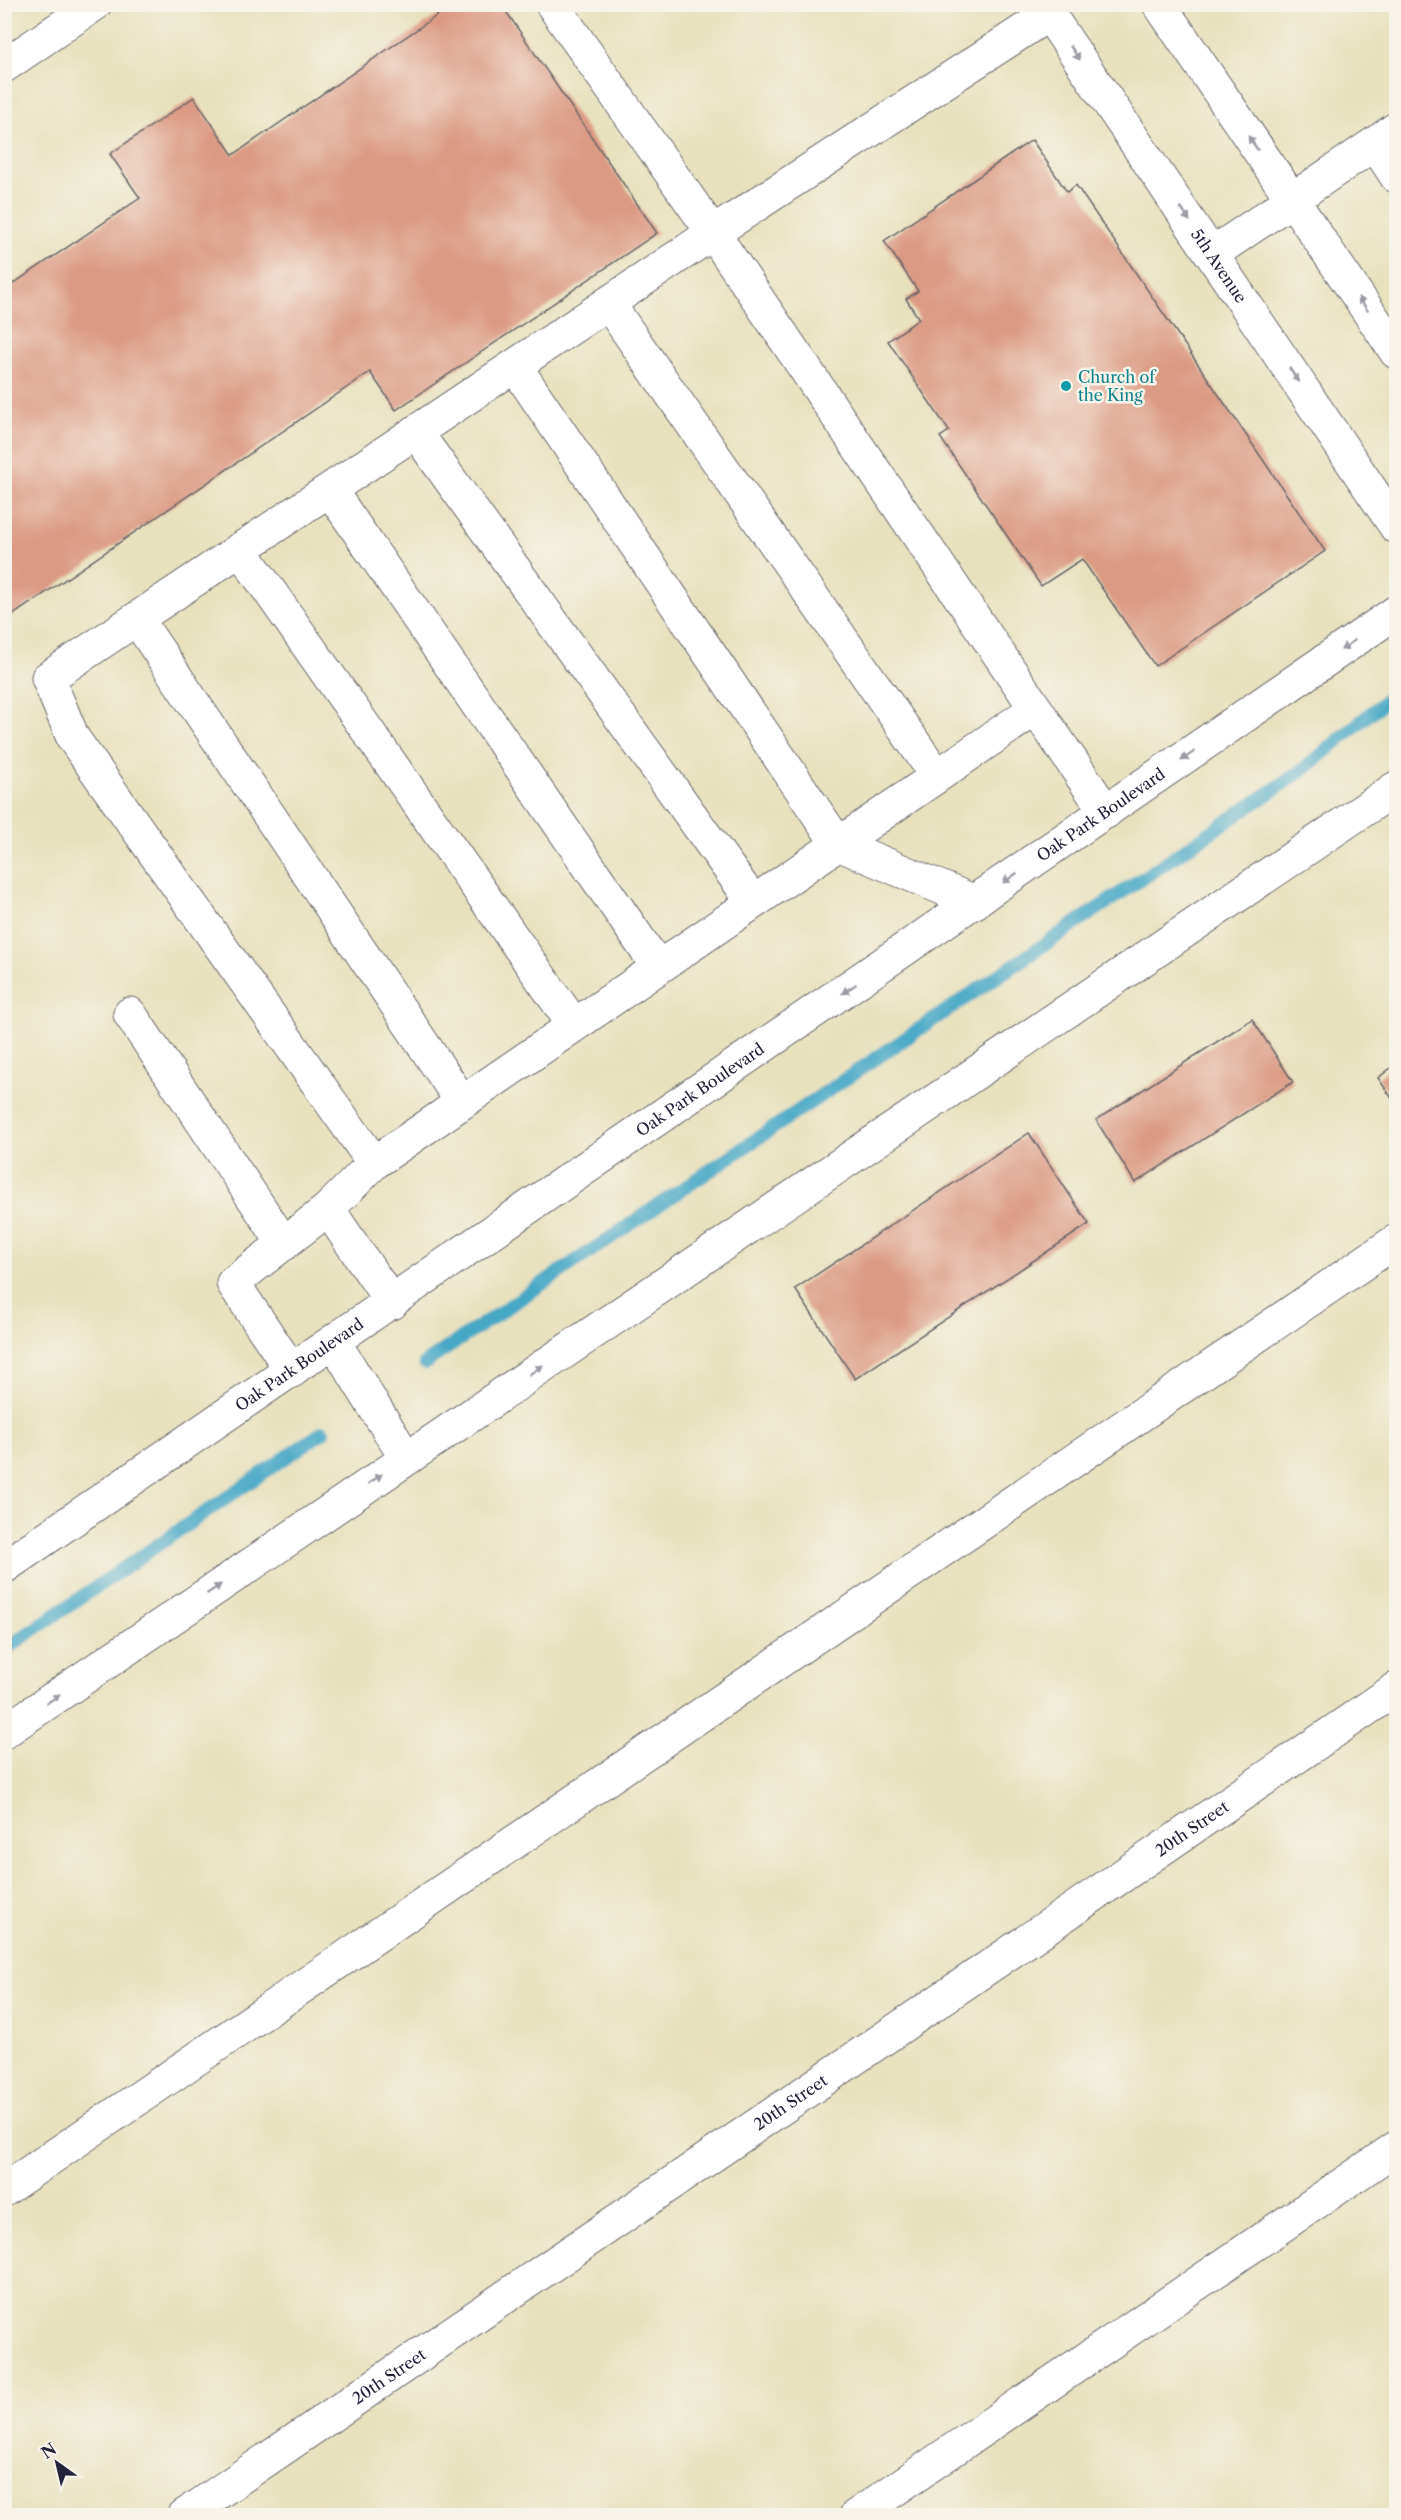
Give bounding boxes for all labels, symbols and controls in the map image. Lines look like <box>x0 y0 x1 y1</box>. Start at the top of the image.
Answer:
one-way arrow <box>1069 45 1080 61</box>
one-way arrow <box>1248 135 1259 151</box>
one-way arrow <box>1179 206 1190 222</box>
street label: 5th Avenue <box>1187 225 1251 306</box>
one-way arrow <box>1357 296 1369 312</box>
place label: Church of the King <box>1078 367 1157 405</box>
one-way arrow <box>1288 367 1300 383</box>
marker: Church of the King <box>1059 379 1073 393</box>
one-way arrow <box>1341 639 1357 651</box>
one-way arrow <box>1180 750 1196 762</box>
street label: Oak Park Boulevard <box>1033 764 1169 866</box>
one-way arrow <box>1002 872 1018 884</box>
one-way arrow <box>841 983 857 994</box>
street label: Oak Park Boulevard <box>632 1038 768 1140</box>
street label: Oak Park Boulevard <box>231 1313 367 1415</box>
one-way arrow <box>528 1364 544 1376</box>
one-way arrow <box>367 1474 383 1485</box>
one-way arrow <box>206 1584 222 1595</box>
one-way arrow <box>44 1693 60 1705</box>
street label: 20th Street <box>1151 1796 1233 1860</box>
street label: 20th Street <box>750 2070 831 2134</box>
street label: 20th Street <box>348 2344 430 2408</box>
north arrow <box>27 2433 87 2493</box>
text: N <box>37 2438 60 2463</box>

